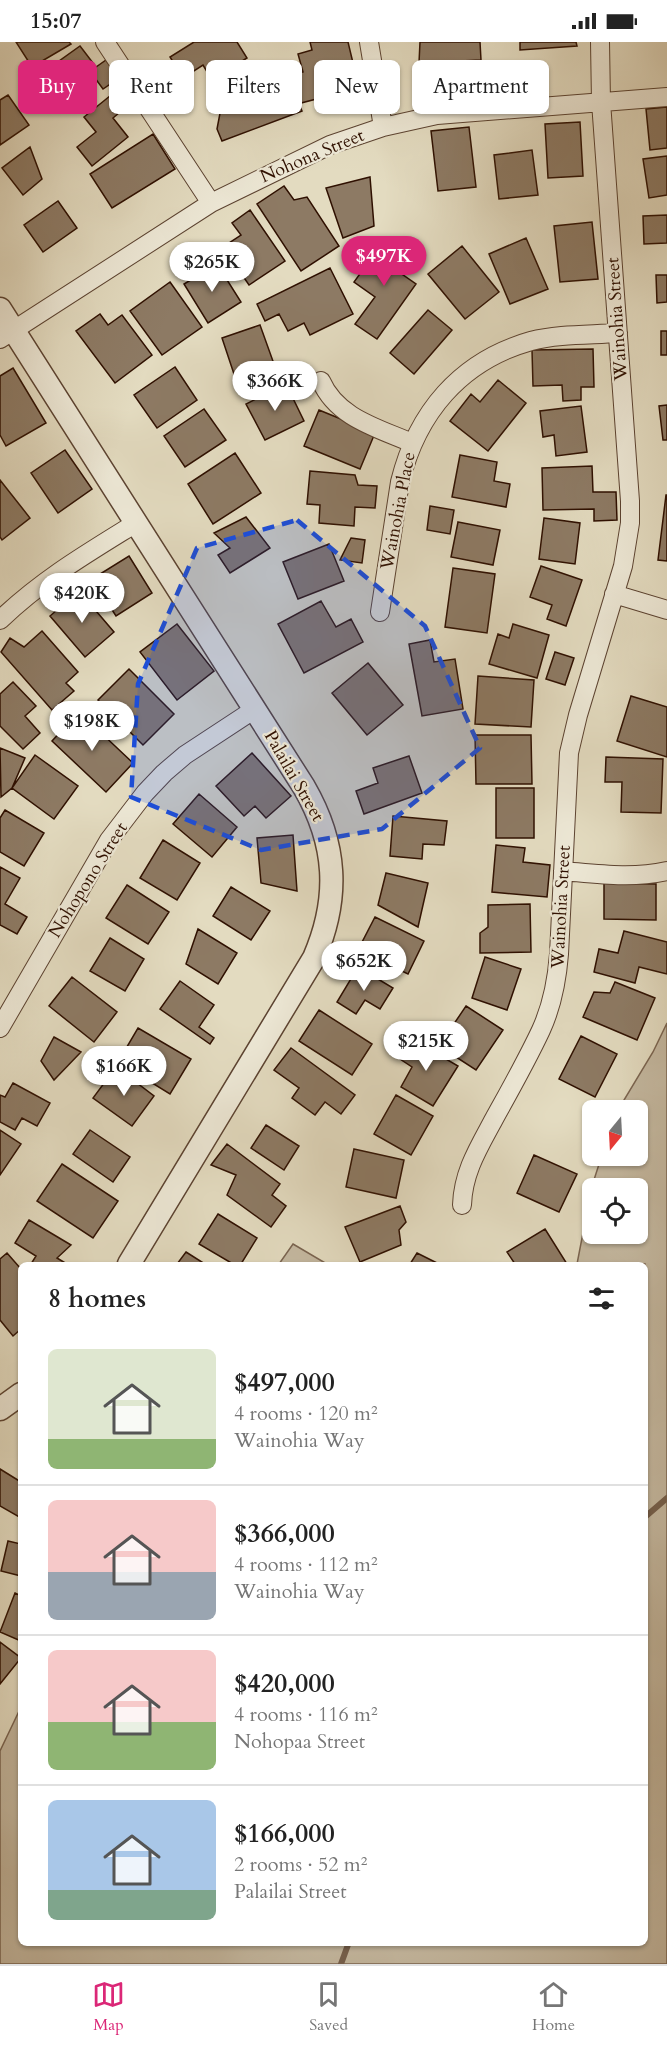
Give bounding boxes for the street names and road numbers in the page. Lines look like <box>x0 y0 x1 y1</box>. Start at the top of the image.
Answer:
street label: Nohona Street <box>256 123 368 189</box>
street label: Wainohia Street <box>600 256 634 382</box>
street label: Wainohia Place <box>374 450 422 573</box>
street label: Palailai Street <box>258 726 330 826</box>
street label: Nohopono Street <box>42 817 134 943</box>
street label: Wainohia Street <box>545 844 577 970</box>

